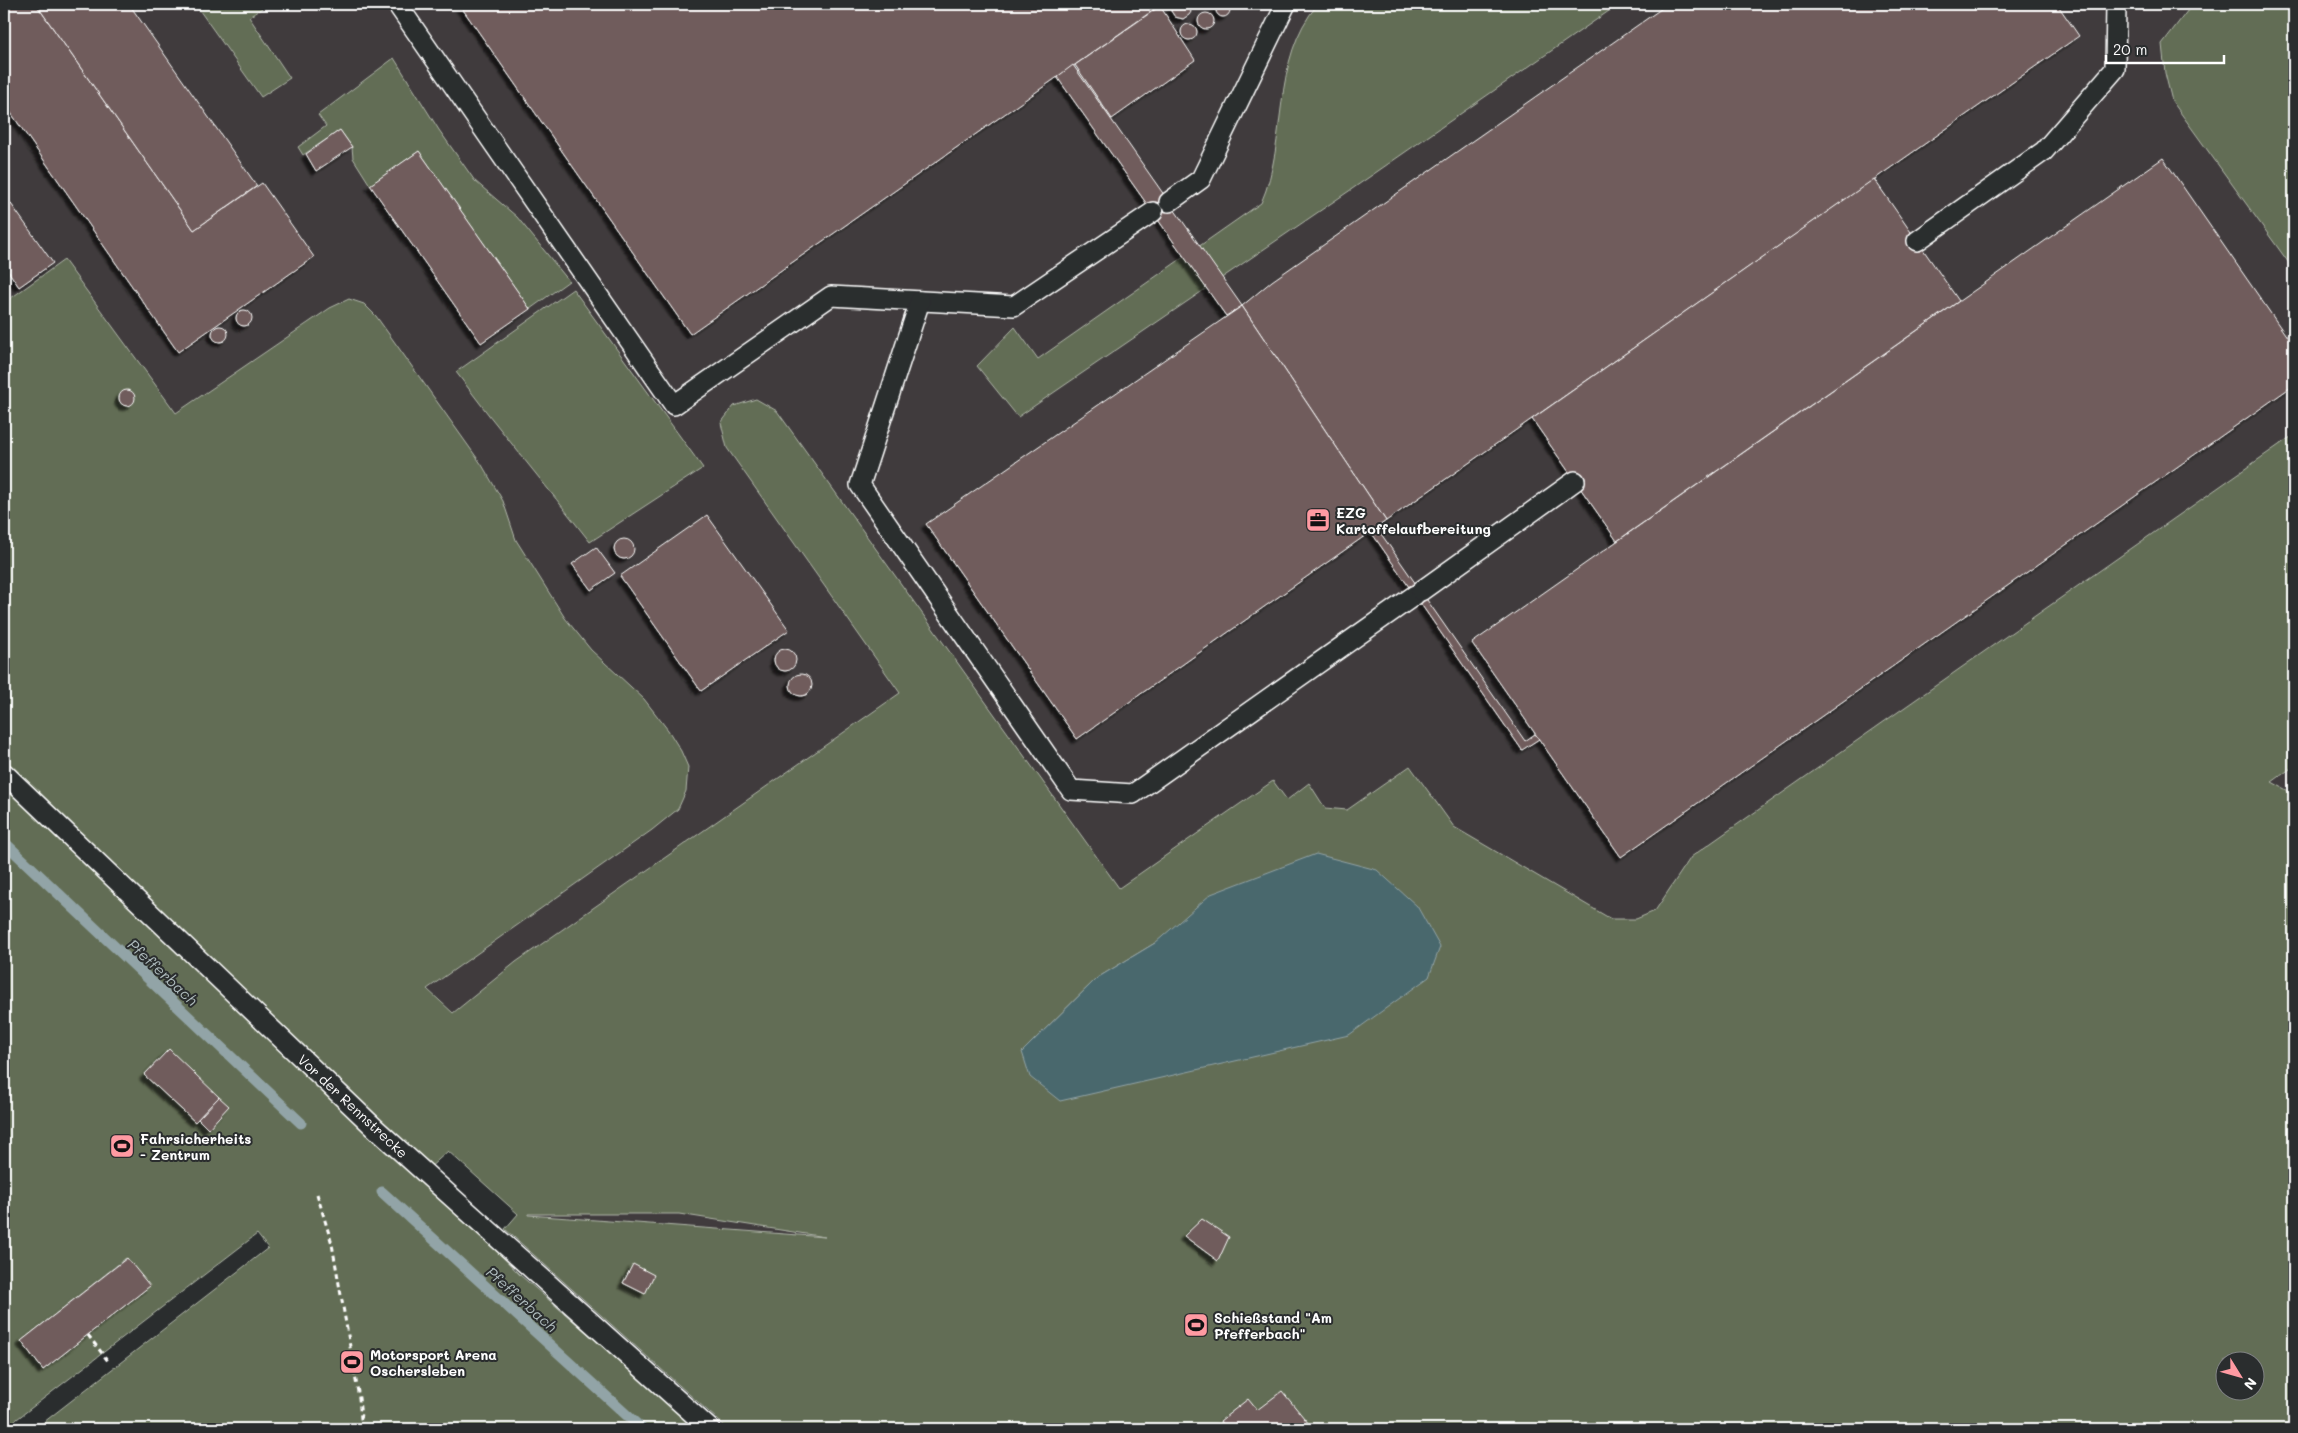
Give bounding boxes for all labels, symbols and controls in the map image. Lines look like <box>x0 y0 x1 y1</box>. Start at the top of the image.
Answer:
scale bar <box>2106 32 2223 64</box>
text: 20 m <box>2113 39 2147 59</box>
place label: EZG Kartoffelaufbereitung <box>1336 503 1491 538</box>
office icon: EZG Kartoffelaufbereitung <box>1305 507 1331 533</box>
water label: Pfefferbach <box>124 934 202 1010</box>
street label: Vor der Rennstrecke <box>294 1050 412 1162</box>
place label: Fahrsicherheits - Zentrum <box>140 1129 251 1164</box>
sports icon: Fahrsicherheits - Zentrum <box>109 1133 135 1159</box>
water label: Pfefferbach <box>482 1262 562 1336</box>
place label: Schießstand "Am Pfefferbach" <box>1214 1308 1332 1343</box>
sports icon: Schießstand "Am Pfefferbach" <box>1183 1312 1209 1338</box>
place label: Motorsport Arena Oschersleben <box>370 1345 497 1380</box>
sports icon: Motorsport Arena Oschersleben <box>339 1349 365 1375</box>
north arrow <box>2216 1350 2266 1400</box>
text: N <box>2240 1374 2262 1394</box>

